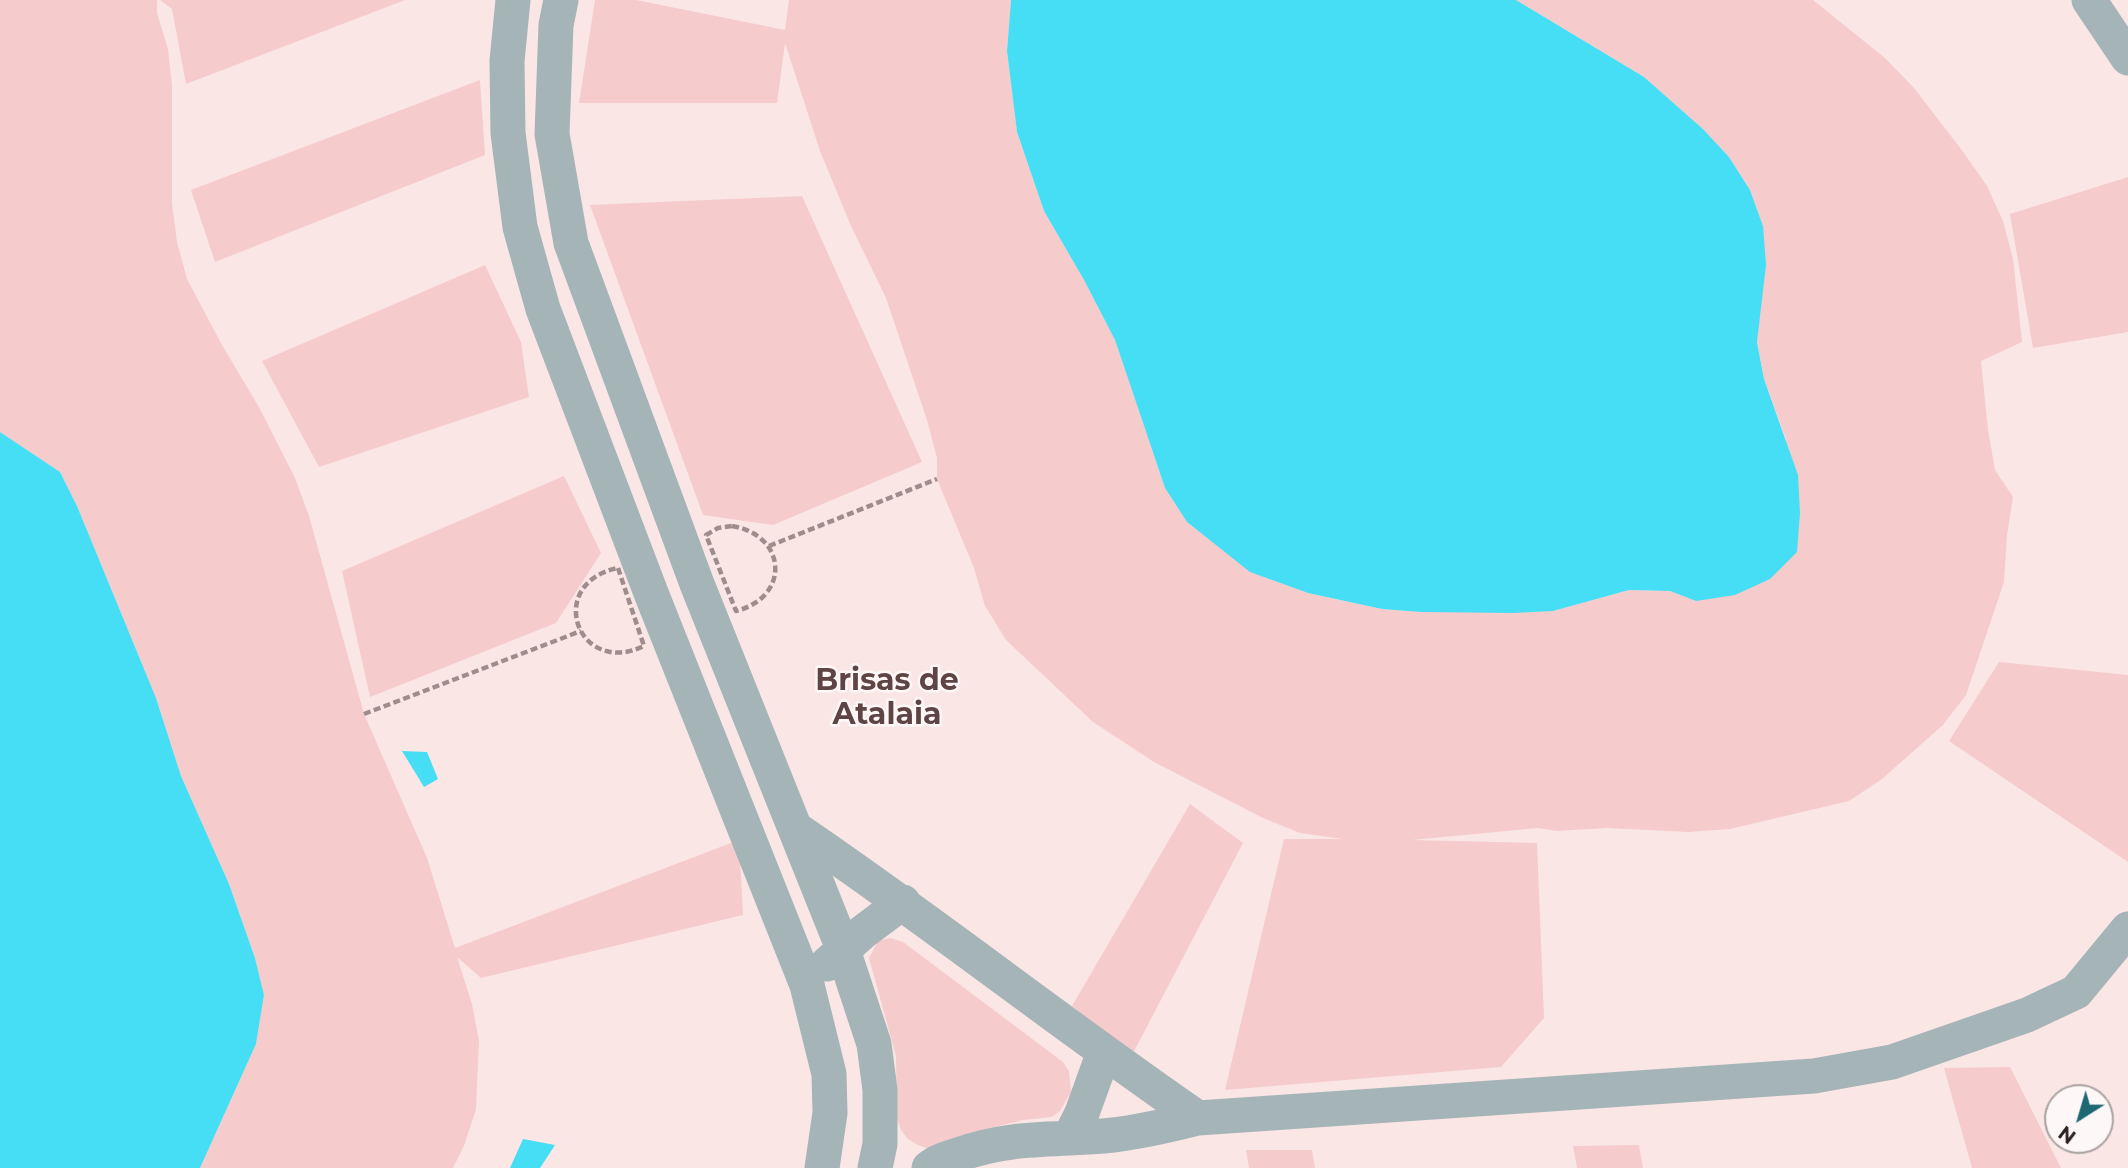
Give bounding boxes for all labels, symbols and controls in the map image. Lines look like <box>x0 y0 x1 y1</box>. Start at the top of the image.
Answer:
district label: Brisas de Atalaia <box>815 663 959 734</box>
north arrow <box>2044 1084 2114 1154</box>
text: N <box>2054 1121 2080 1148</box>

